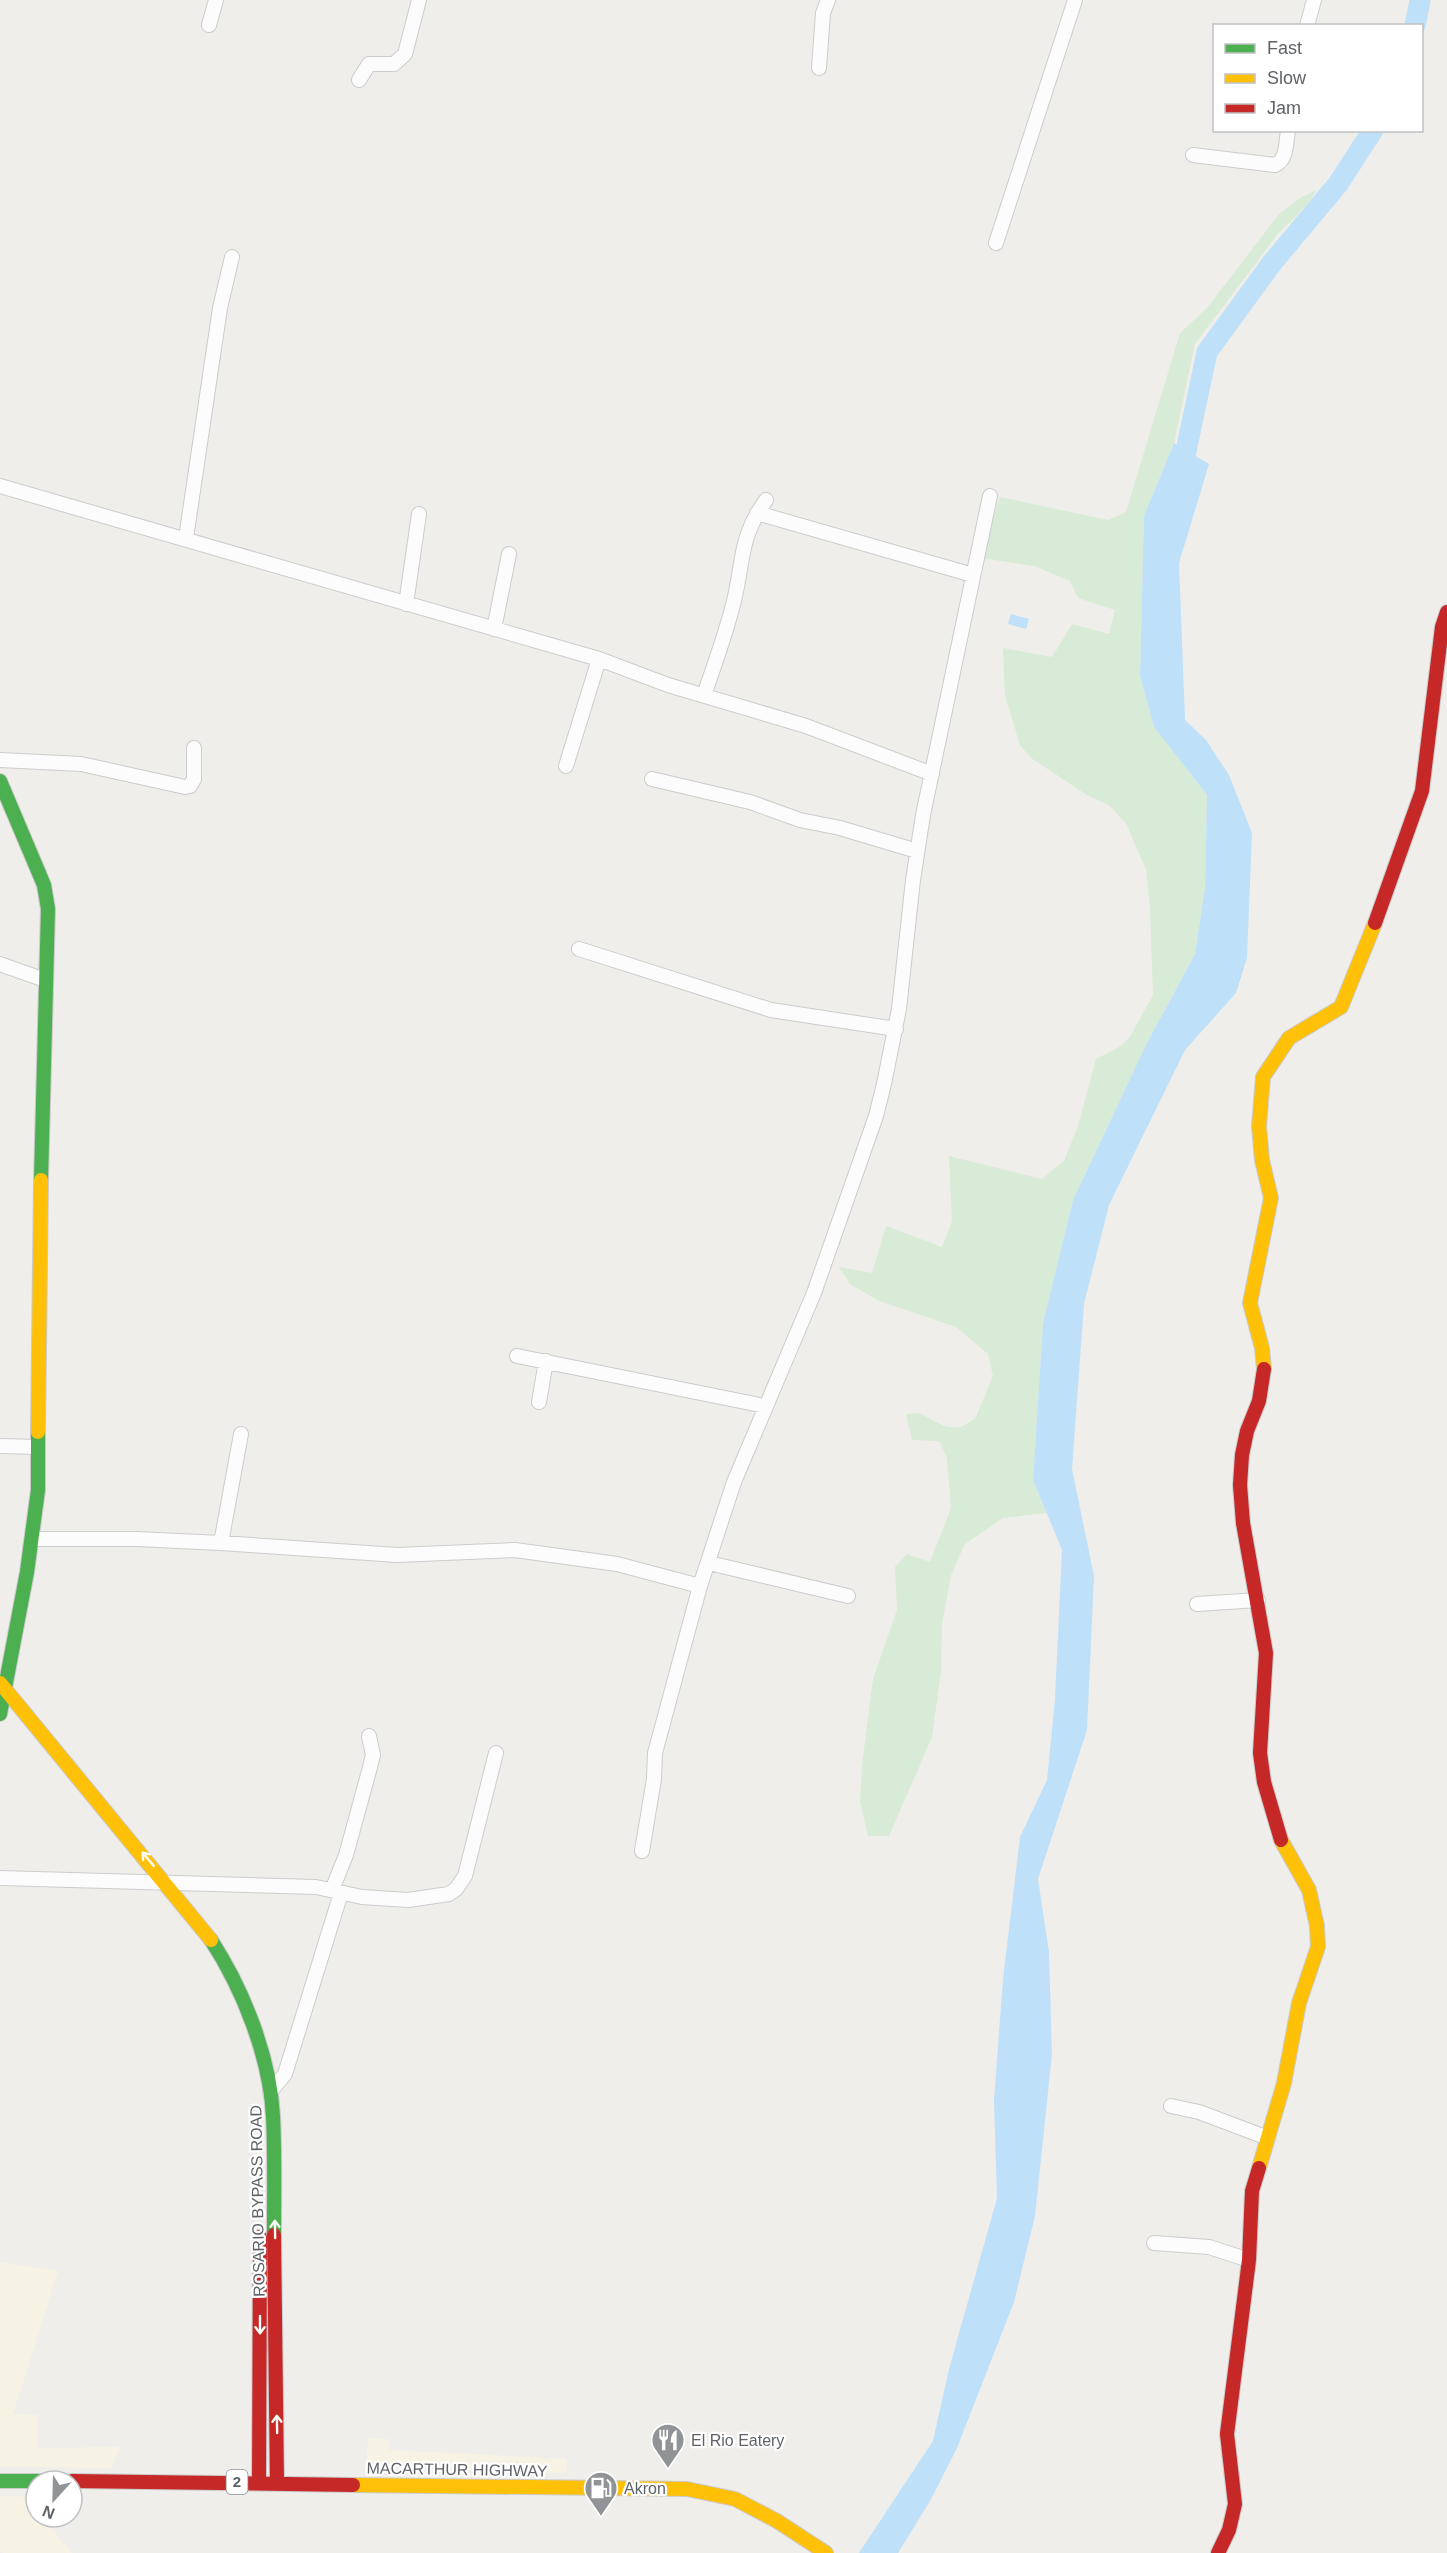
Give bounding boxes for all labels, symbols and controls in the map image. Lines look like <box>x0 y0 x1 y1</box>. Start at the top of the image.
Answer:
legend <box>1213 24 1423 132</box>
text: Fast <box>1267 38 1302 58</box>
text: Slow <box>1267 68 1307 88</box>
text: Jam <box>1267 98 1301 118</box>
one-way arrow <box>141 1851 154 1867</box>
street label: ROSARIO BYPASS ROAD <box>247 2105 268 2297</box>
one-way arrow <box>269 2220 280 2240</box>
one-way arrow <box>254 2314 266 2334</box>
one-way arrow <box>271 2415 283 2435</box>
restaurant icon: El Rio Eatery <box>650 2422 686 2469</box>
place label: El Rio Eatery <box>691 2432 784 2449</box>
street label: MACARTHUR HIGHWAY <box>366 2459 548 2480</box>
north arrow <box>24 2469 84 2529</box>
road number: 2 <box>226 2470 248 2494</box>
fuel station icon: Akron <box>583 2470 619 2517</box>
place label: Akron <box>624 2480 666 2497</box>
text: N <box>40 2502 57 2522</box>

